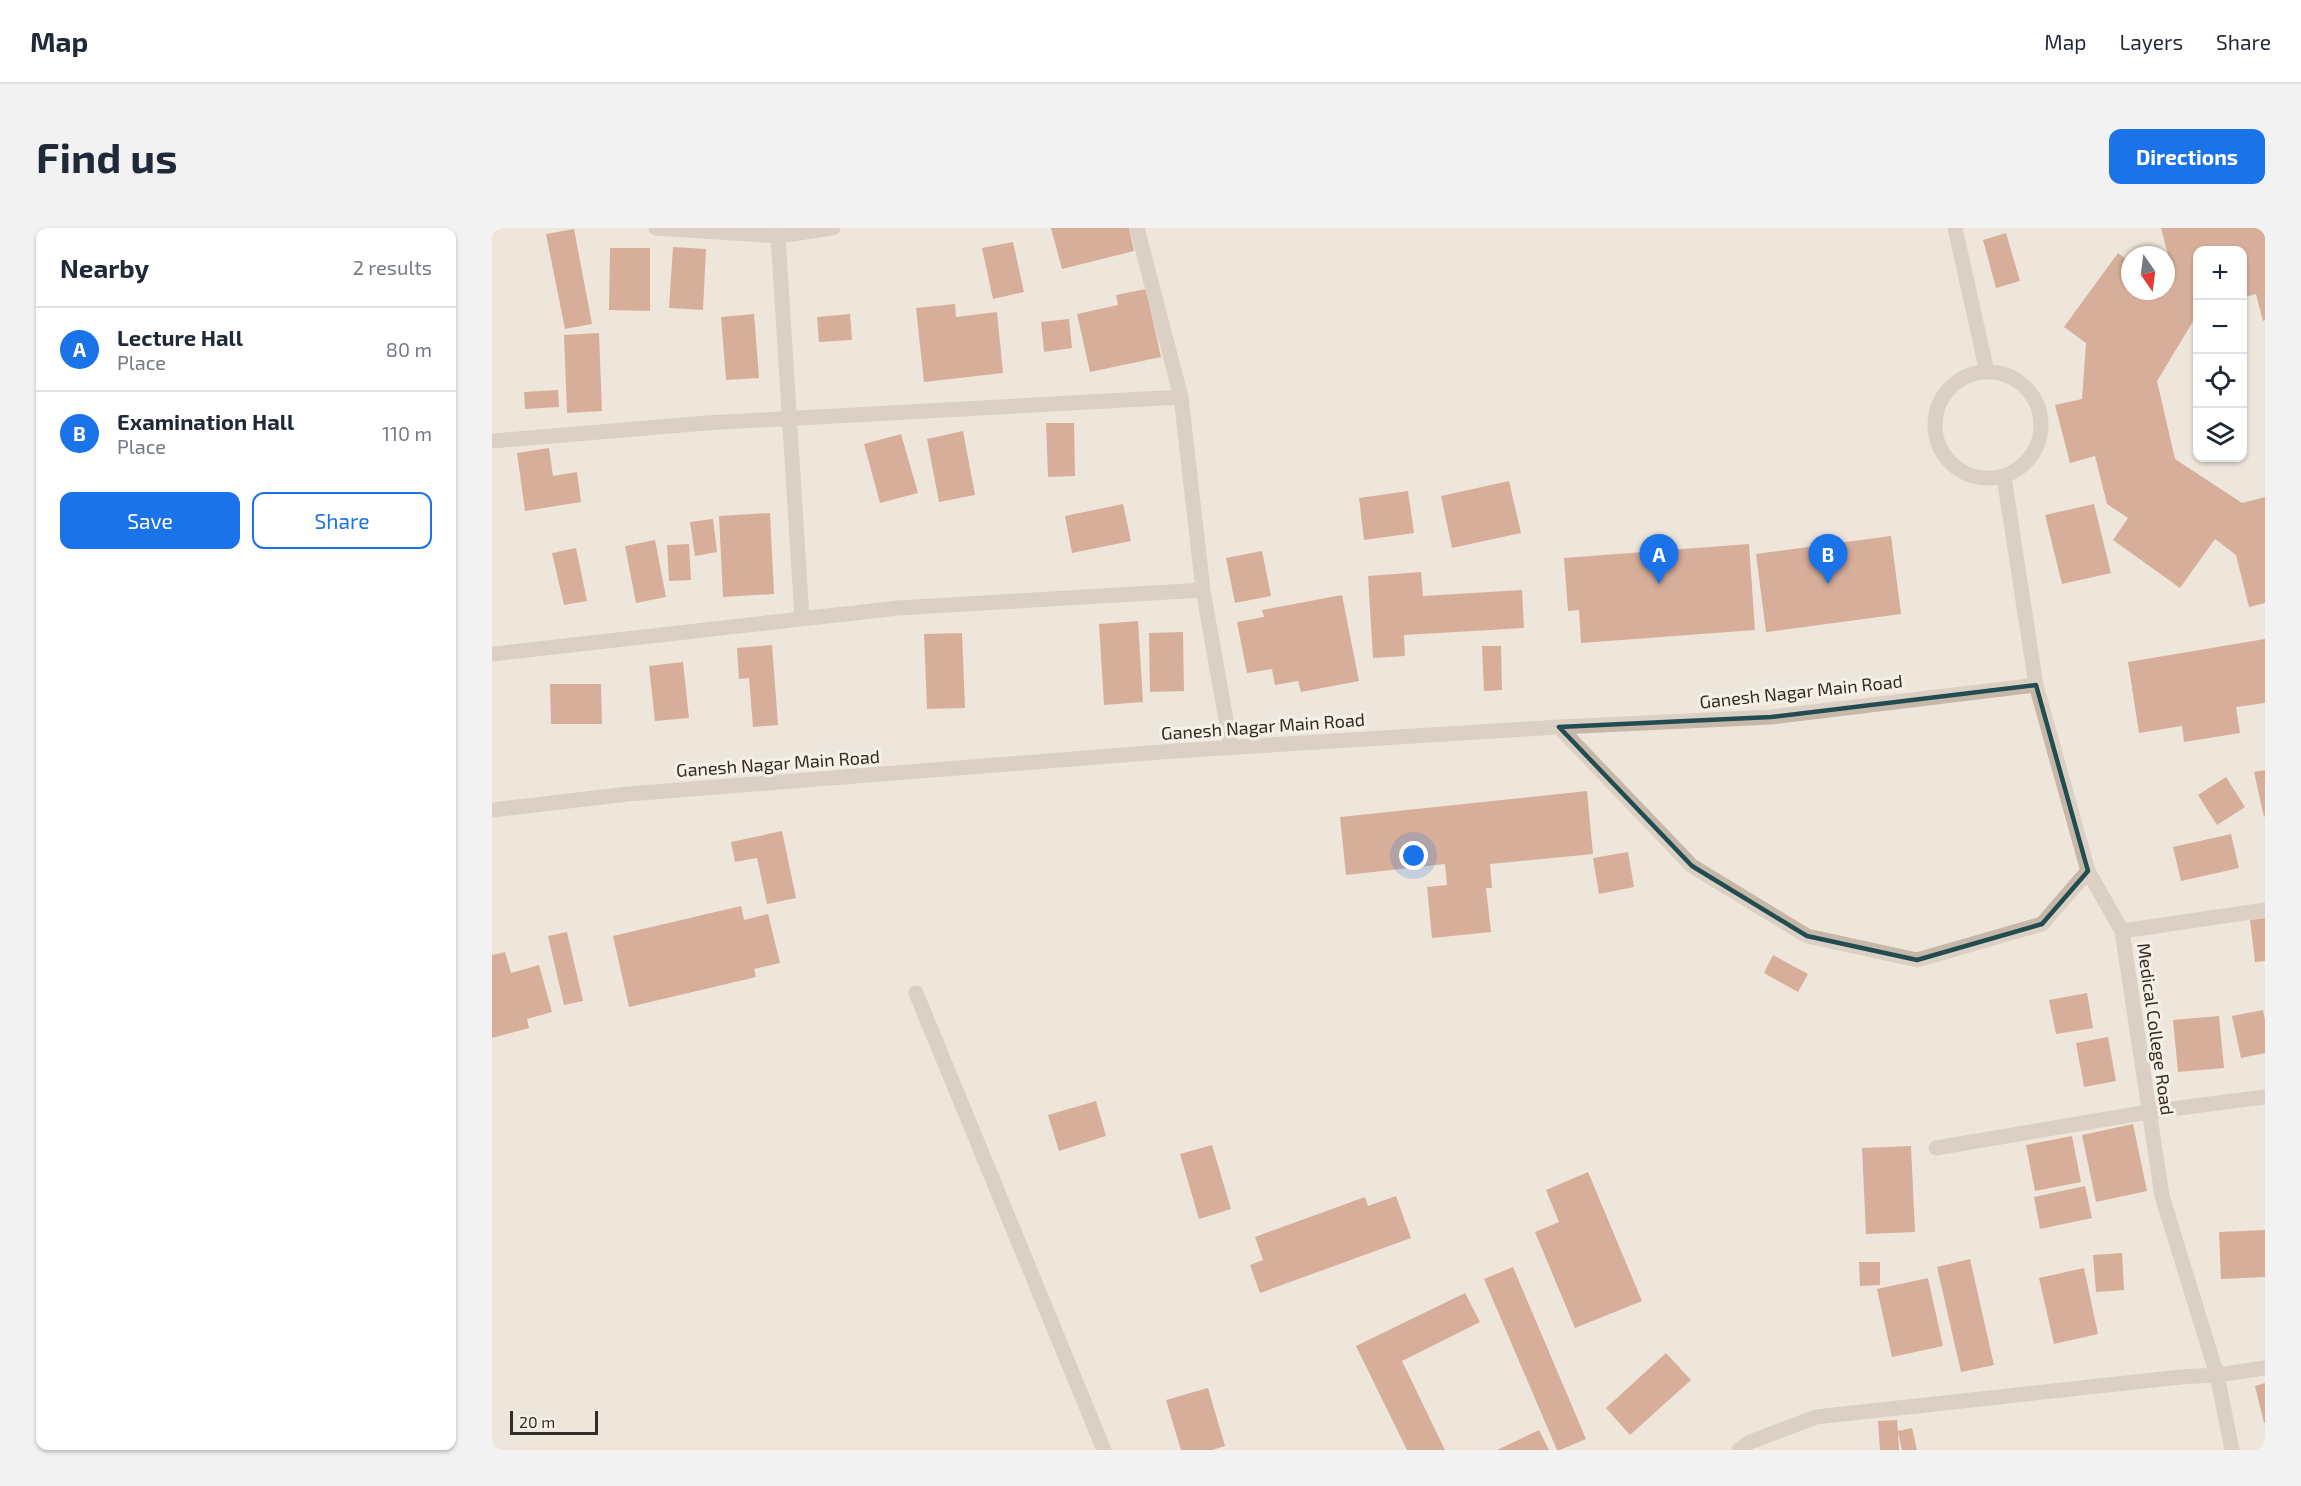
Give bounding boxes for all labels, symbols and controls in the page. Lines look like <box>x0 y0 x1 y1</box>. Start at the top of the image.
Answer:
text: Map <box>30 24 88 58</box>
text: Map <box>2044 29 2086 54</box>
text: Layers <box>2119 29 2183 54</box>
text: Share <box>2216 29 2271 54</box>
button: Directions <box>2109 129 2265 184</box>
text: Find us <box>36 131 178 181</box>
north arrow <box>2121 246 2175 300</box>
map controls <box>2193 246 2247 462</box>
button: + <box>2193 246 2247 300</box>
text: Nearby <box>60 252 149 283</box>
text: 2 results <box>353 255 432 279</box>
button: − <box>2193 300 2247 354</box>
text: Lecture Hall <box>117 324 243 350</box>
text: A <box>73 337 86 361</box>
text: 80 m <box>386 337 432 361</box>
text: Place <box>117 350 166 374</box>
button: locate <box>2193 354 2247 408</box>
text: Examination Hall <box>117 408 294 434</box>
button: layers <box>2193 408 2247 462</box>
text: B <box>73 421 86 445</box>
text: 110 m <box>382 421 432 445</box>
text: Place <box>117 434 166 458</box>
button: Save <box>60 492 240 549</box>
button: Share <box>252 492 432 549</box>
pin: A <box>1640 534 1678 584</box>
pin: B <box>1808 534 1848 584</box>
street label: Ganesh Nagar Main Road <box>1698 669 1904 713</box>
street label: Ganesh Nagar Main Road <box>1160 708 1366 744</box>
street label: Ganesh Nagar Main Road <box>675 745 881 781</box>
your location <box>1399 841 1428 870</box>
street label: Medical College Road <box>2133 941 2179 1117</box>
scale bar <box>510 1408 598 1436</box>
text: 20 m <box>519 1412 555 1431</box>

